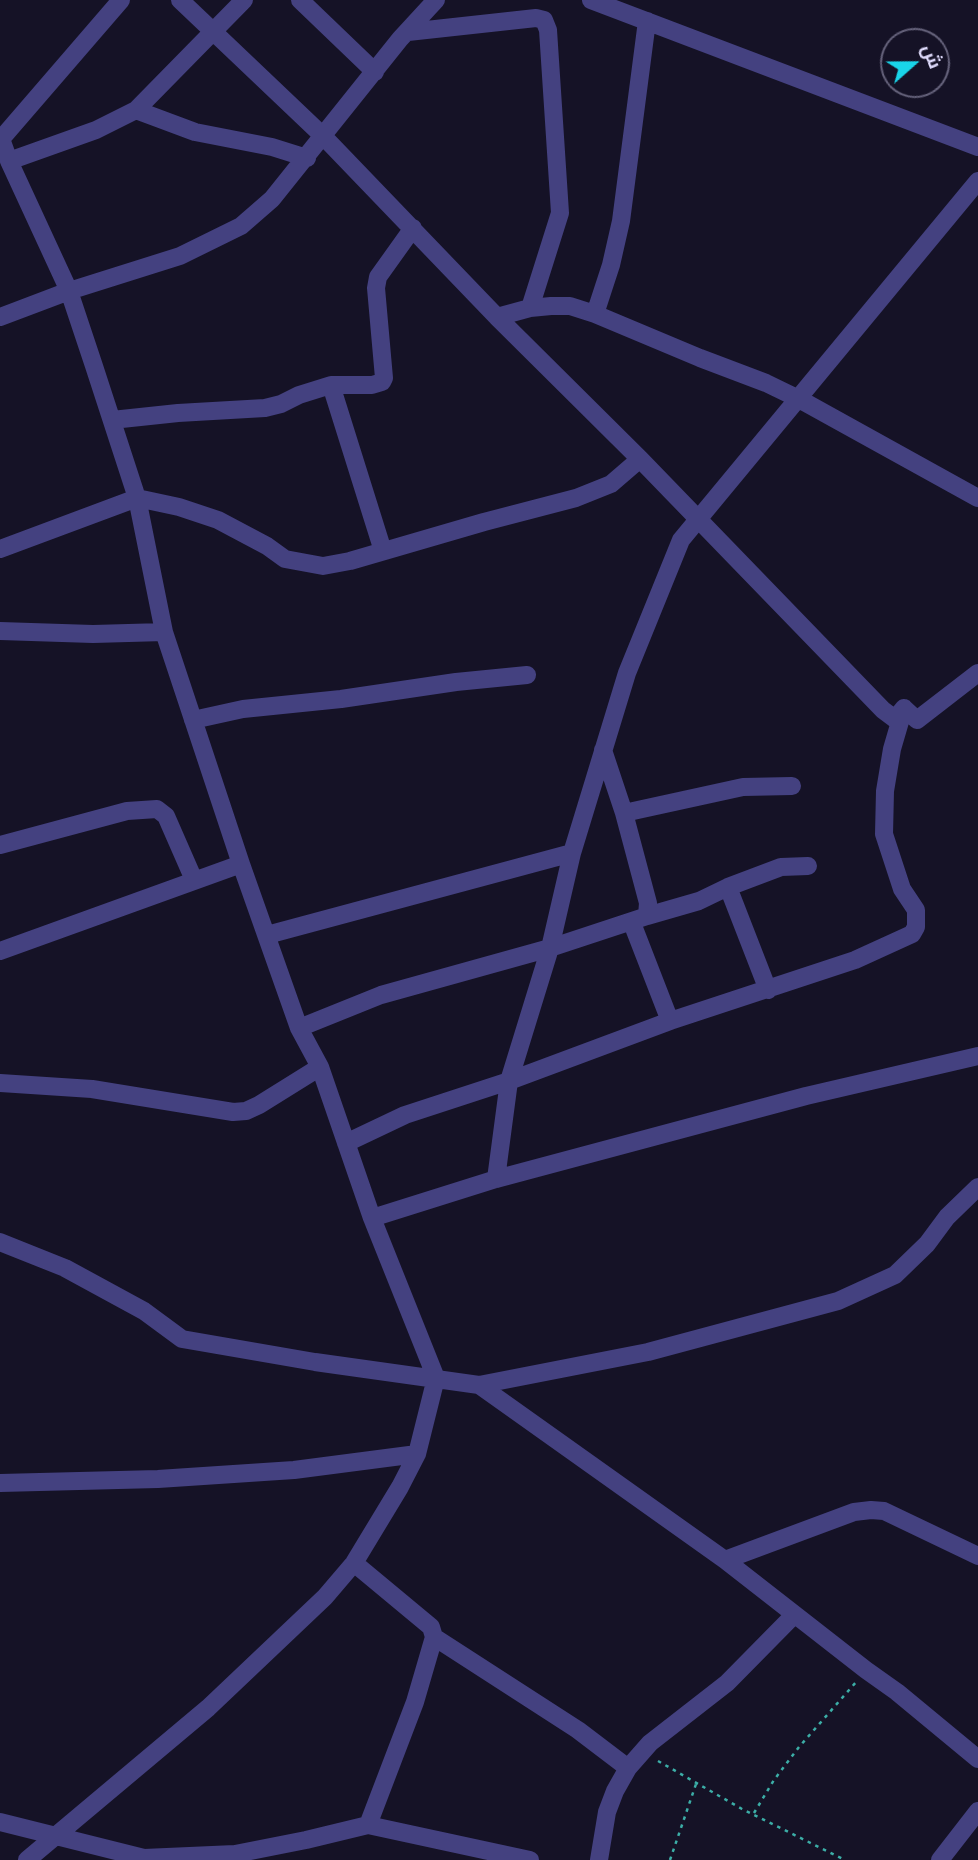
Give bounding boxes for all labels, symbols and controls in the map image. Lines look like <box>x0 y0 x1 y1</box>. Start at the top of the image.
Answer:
north arrow <box>880 28 950 98</box>
text: ش <box>918 40 948 72</box>

